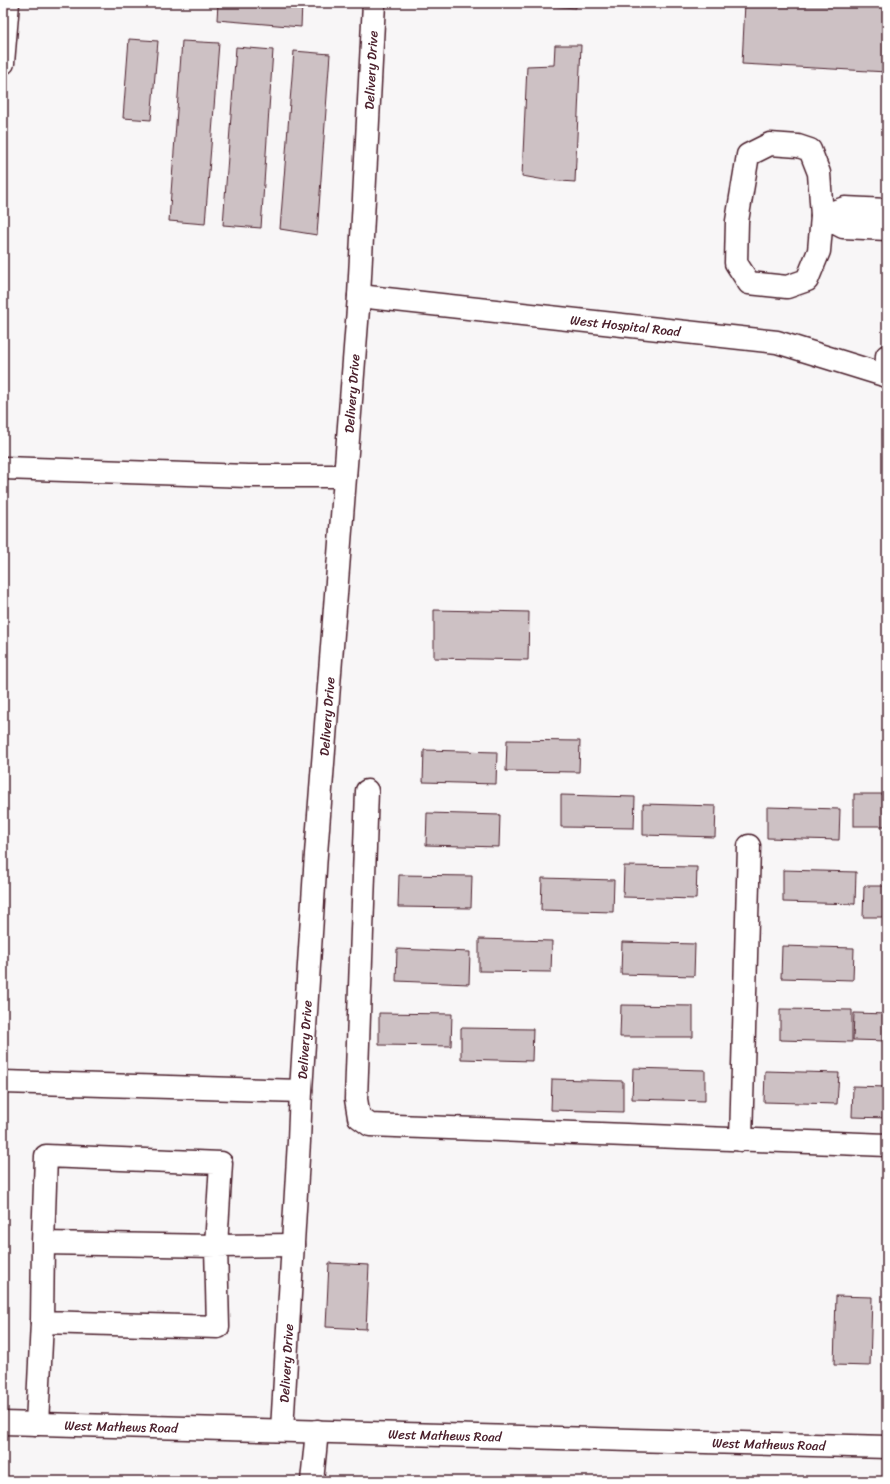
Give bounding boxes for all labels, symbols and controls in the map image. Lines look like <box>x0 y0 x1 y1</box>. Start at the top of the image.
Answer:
street label: Delivery Drive <box>357 30 384 110</box>
street label: West Hospital Road <box>569 308 683 343</box>
street label: Delivery Drive <box>337 353 366 434</box>
street label: Delivery Drive <box>312 676 341 757</box>
street label: Delivery Drive <box>290 999 318 1080</box>
street label: Delivery Drive <box>272 1323 300 1403</box>
street label: West Mathews Road <box>64 1413 179 1439</box>
street label: West Mathews Road <box>388 1422 503 1448</box>
street label: West Mathews Road <box>712 1431 827 1457</box>

